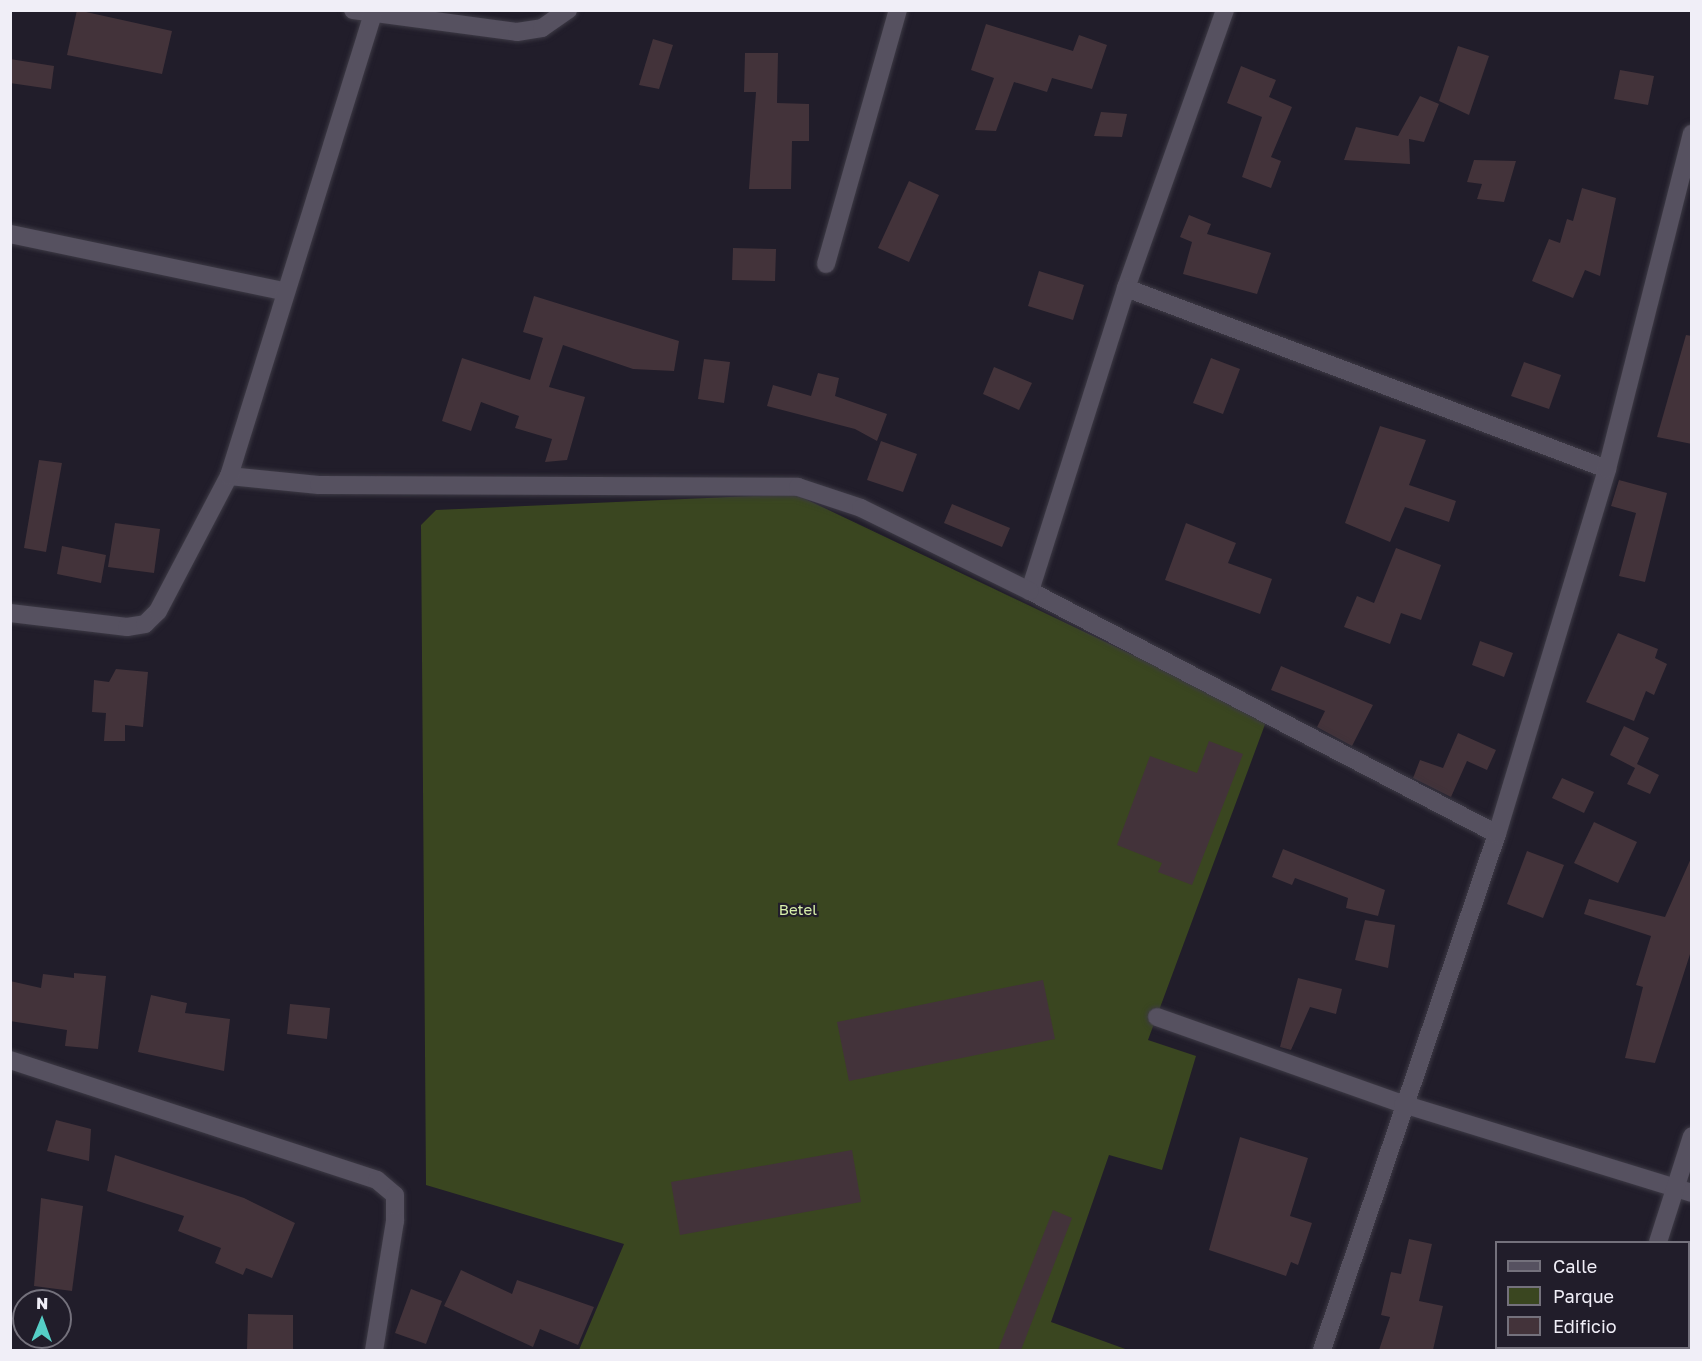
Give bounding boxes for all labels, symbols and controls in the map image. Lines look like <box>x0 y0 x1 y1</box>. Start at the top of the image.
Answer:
park label: Betel <box>779 901 817 919</box>
legend <box>1495 1241 1690 1349</box>
text: Calle <box>1553 1255 1597 1277</box>
text: Parque <box>1553 1285 1614 1307</box>
north arrow <box>12 1289 72 1349</box>
text: N <box>36 1293 49 1313</box>
text: Edificio <box>1553 1315 1617 1337</box>

